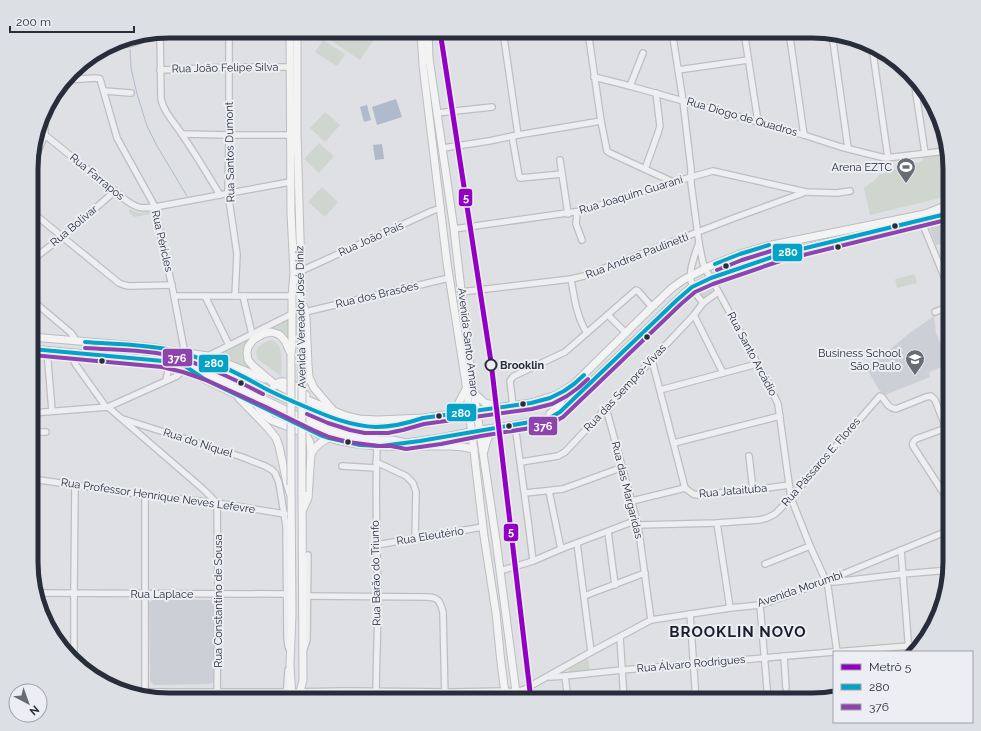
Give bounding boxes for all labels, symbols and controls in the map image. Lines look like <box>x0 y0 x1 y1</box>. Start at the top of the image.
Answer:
scale bar <box>10 8 134 34</box>
text: 200 m <box>16 15 51 29</box>
street label: Rua João Felipe Silva <box>171 61 279 75</box>
street label: Rua Diogo de Quadros <box>685 95 799 139</box>
street label: Rua Santos Dumont <box>223 101 237 203</box>
street label: Rua Farrapos <box>67 151 127 203</box>
sports icon: Arena EZTC <box>895 156 917 184</box>
place label: Arena EZTC <box>832 161 892 174</box>
street label: Rua Joaquim Guarani <box>578 173 684 217</box>
line badge: 5 <box>458 188 473 207</box>
text: 5 <box>463 192 469 205</box>
street label: Rua Bolivar <box>48 203 100 249</box>
street label: Rua Péricles <box>149 209 175 273</box>
street label: Rua João Pais <box>337 219 405 259</box>
unlabelled marker <box>890 221 900 231</box>
street label: Rua Andrea Paulinetti <box>584 230 690 282</box>
unlabelled marker <box>833 242 843 252</box>
line badge: 280 <box>772 243 803 262</box>
street label: Avenida Vereador José Diniz <box>293 245 309 389</box>
text: 280 <box>778 246 798 259</box>
unlabelled marker <box>721 261 731 271</box>
street label: Rua dos Brasões <box>334 279 420 311</box>
street label: Avenida Santo Amaro <box>455 287 481 397</box>
street label: Rua Santo Arcádio <box>724 310 780 399</box>
unlabelled marker <box>642 332 652 342</box>
street label: Rua das Sempre-Vivas <box>581 342 669 434</box>
place label: Business School São Paulo <box>818 347 901 373</box>
line badge: 376 <box>162 348 193 367</box>
school or university icon: Business School São Paulo <box>904 348 926 376</box>
text: 376 <box>168 352 187 365</box>
line badge: 280 <box>198 354 229 373</box>
unlabelled marker <box>97 356 107 366</box>
text: 280 <box>204 357 224 370</box>
marker: Brooklin <box>484 358 498 372</box>
place label: Brooklin <box>500 359 544 372</box>
unlabelled marker <box>236 378 246 388</box>
unlabelled marker <box>518 399 528 409</box>
line badge: 280 <box>446 403 477 422</box>
text: 280 <box>451 407 471 420</box>
unlabelled marker <box>434 411 444 421</box>
street label: Rua Pássaros E. Flores <box>779 415 863 509</box>
line badge: 376 <box>528 416 558 436</box>
text: 376 <box>534 420 553 433</box>
unlabelled marker <box>504 421 514 431</box>
street label: Rua do Níquel <box>162 426 234 460</box>
unlabelled marker <box>343 437 353 447</box>
street label: Rua das Margaridas <box>609 440 645 540</box>
street label: Rua Professor Henrique Neves Lefevre <box>60 476 256 516</box>
street label: Rua Jataituba <box>698 482 768 500</box>
street label: Rua Barão do Triunfo <box>369 520 383 626</box>
line badge: 5 <box>503 523 519 542</box>
street label: Rua Eleutério <box>395 524 465 548</box>
text: 5 <box>508 526 514 539</box>
street label: Rua Constantino de Sousa <box>212 534 225 668</box>
street label: Avenida Morumbi <box>756 568 844 610</box>
street label: Rua Laplace <box>130 588 194 601</box>
district label: BROOKLIN NOVO <box>669 623 807 641</box>
legend <box>833 651 973 723</box>
street label: Rua Álvaro Rodrigues <box>636 652 746 675</box>
text: Metrô 5 <box>869 660 912 674</box>
text: 280 <box>869 680 890 694</box>
north arrow <box>8 683 48 723</box>
text: 376 <box>869 700 889 714</box>
text: N <box>27 703 42 718</box>

